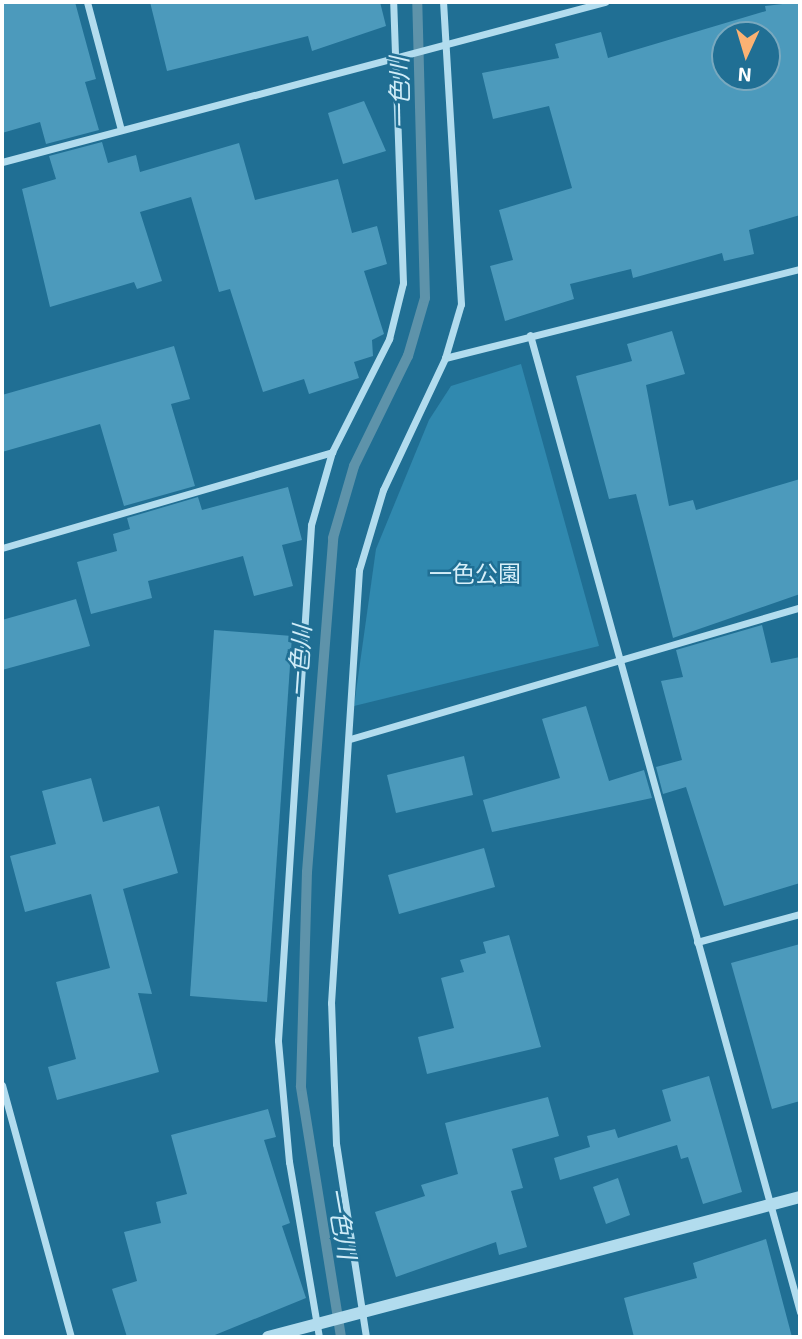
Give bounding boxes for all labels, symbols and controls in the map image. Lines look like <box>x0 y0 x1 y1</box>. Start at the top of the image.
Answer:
north arrow <box>711 21 781 91</box>
water label: 一色川 <box>384 57 414 129</box>
text: N <box>737 64 752 87</box>
park label: 一色公園 <box>429 559 521 587</box>
water label: 一色川 <box>282 624 316 698</box>
water label: 一色川 <box>322 1185 362 1261</box>

